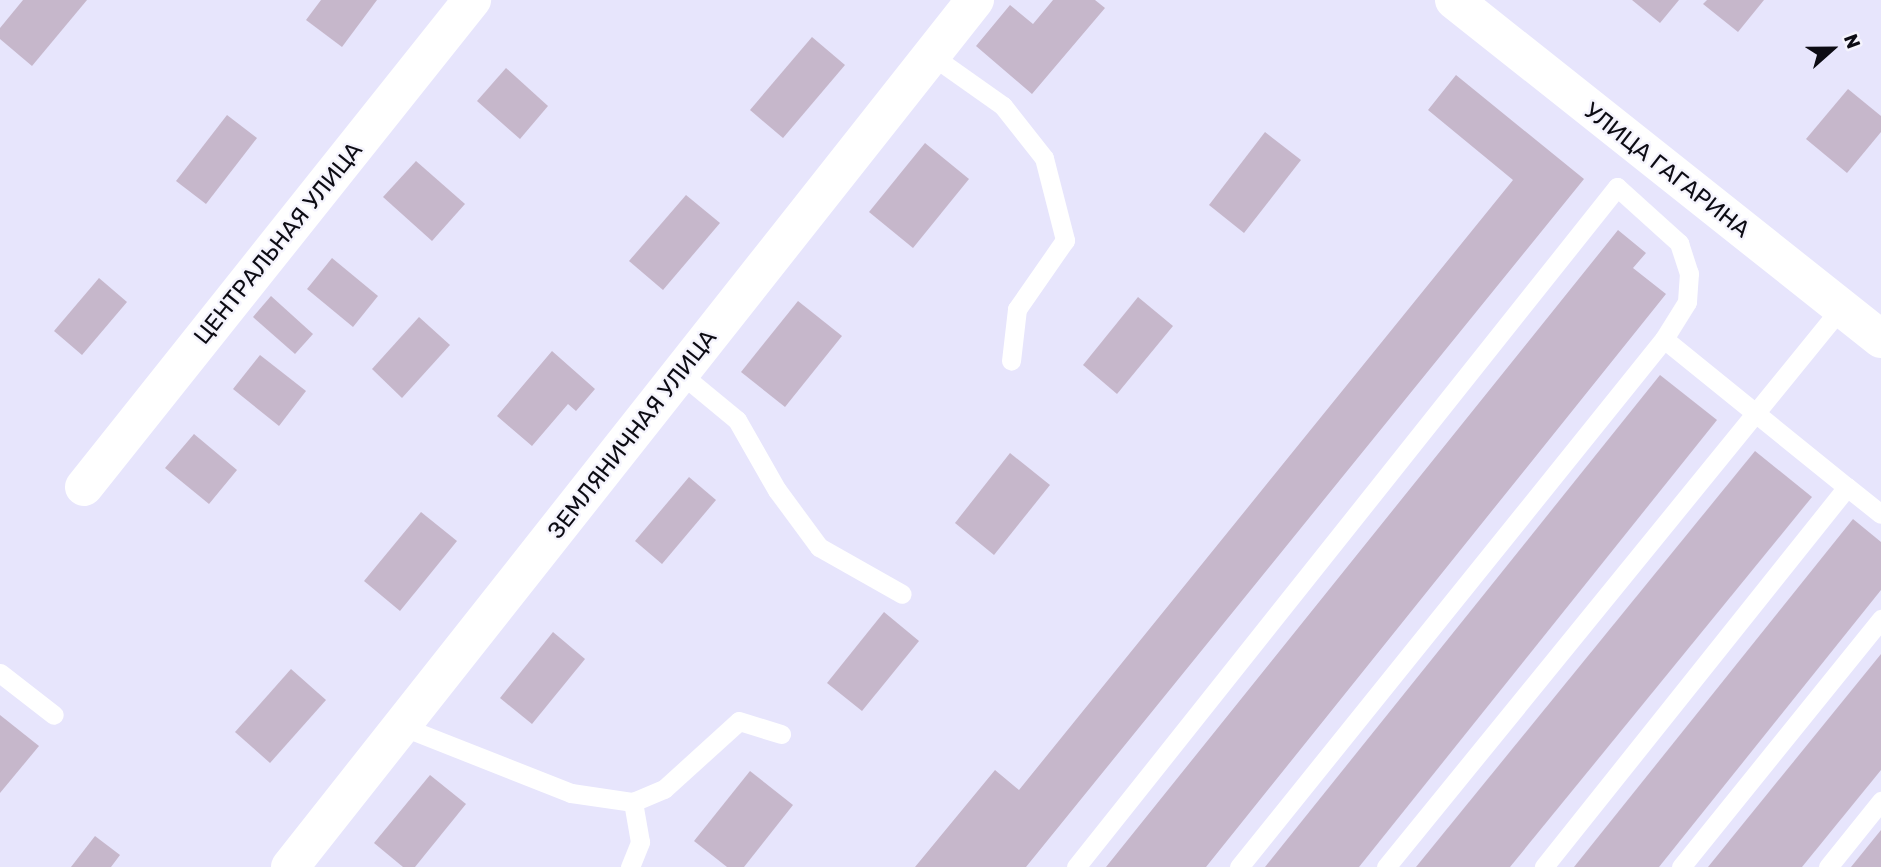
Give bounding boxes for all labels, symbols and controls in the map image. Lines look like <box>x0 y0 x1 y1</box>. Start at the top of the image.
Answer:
north arrow <box>1797 14 1867 84</box>
text: N <box>1839 31 1865 52</box>
street label: УЛИЦА ГАГАРИНА <box>1579 97 1755 243</box>
street label: ЦЕНТРАЛЬНАЯ УЛИЦА <box>188 136 368 350</box>
street label: ЗЕМЛЯНИЧНАЯ УЛИЦА <box>542 324 722 544</box>

